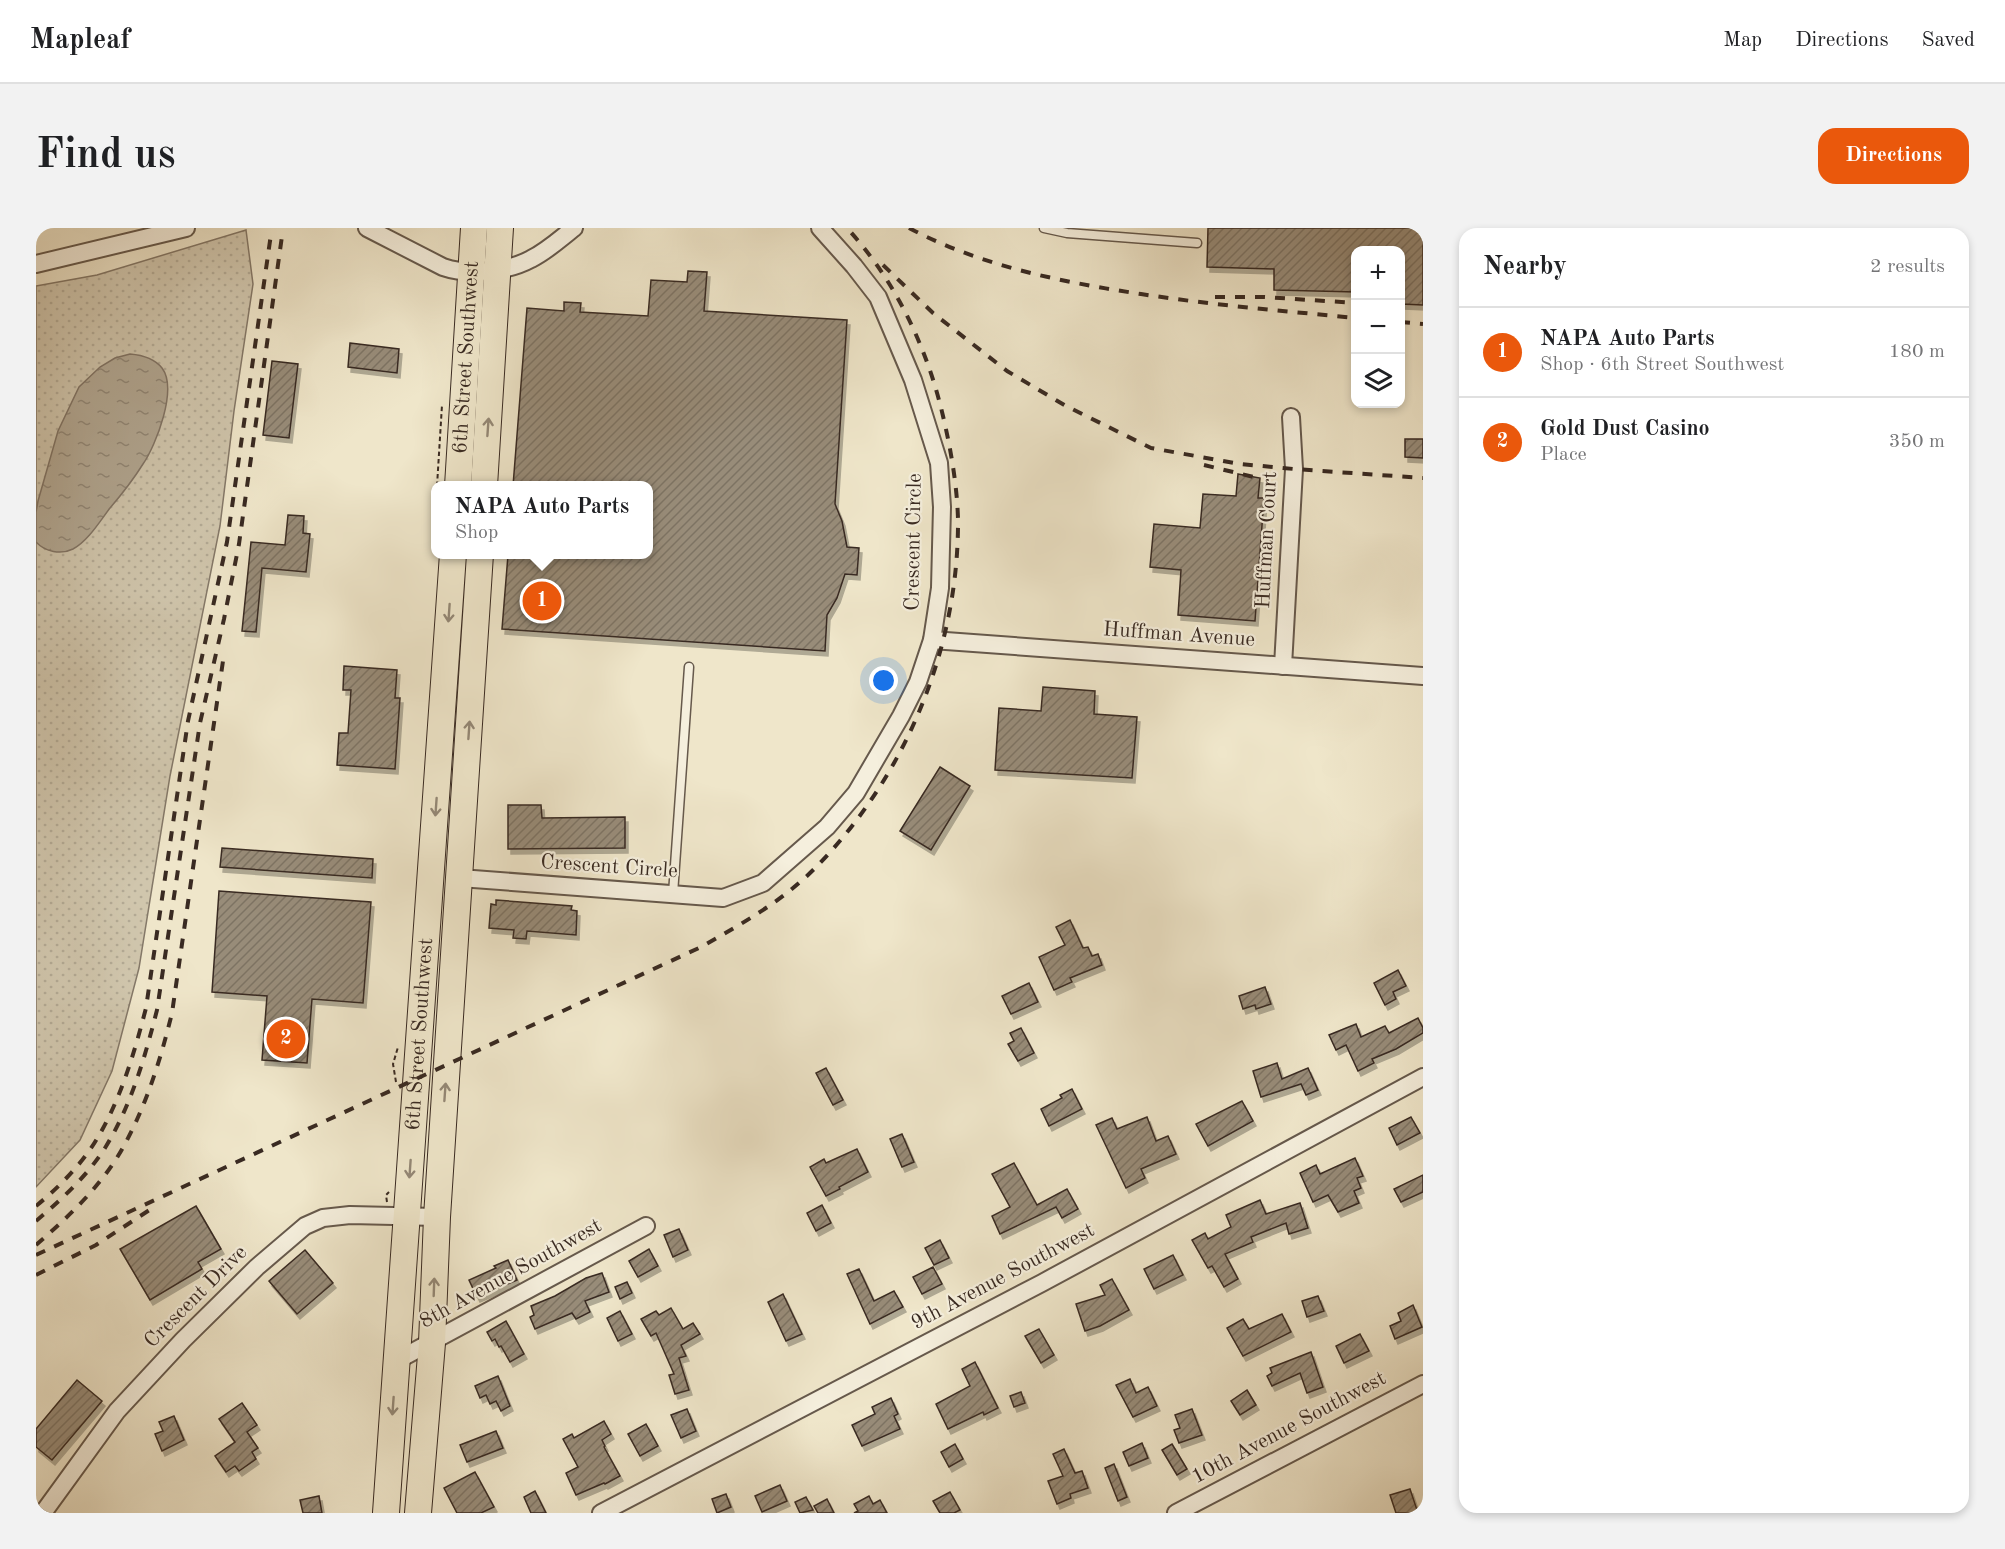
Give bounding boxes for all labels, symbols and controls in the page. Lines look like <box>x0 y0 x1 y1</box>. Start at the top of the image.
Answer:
text: Mapleaf <box>30 27 130 55</box>
text: Map <box>1723 30 1762 51</box>
text: Directions <box>1795 30 1889 51</box>
text: Saved <box>1922 30 1975 51</box>
button: Directions <box>1818 128 1969 184</box>
text: Find us <box>36 135 175 177</box>
map controls <box>1351 246 1405 408</box>
button: + <box>1351 246 1405 300</box>
text: Nearby <box>1483 254 1567 280</box>
text: 2 results <box>1870 257 1945 277</box>
street label: 6th Street Southwest <box>450 260 482 454</box>
button: − <box>1351 300 1405 354</box>
text: NAPA Auto Parts <box>1540 328 1714 350</box>
text: 1 <box>1497 342 1508 362</box>
text: 180 m <box>1889 342 1945 362</box>
button: layers <box>1351 354 1405 408</box>
text: Shop · 6th Street Southwest <box>1540 355 1784 375</box>
one-way arrow <box>482 418 493 438</box>
text: Gold Dust Casino <box>1540 418 1710 440</box>
text: 2 <box>1497 432 1508 452</box>
text: 350 m <box>1889 432 1945 452</box>
text: Place <box>1540 445 1587 465</box>
street label: Huffman Court <box>1253 471 1281 609</box>
street label: Crescent Circle <box>902 473 926 611</box>
popup <box>431 481 653 559</box>
text: NAPA Auto Parts <box>455 496 629 518</box>
text: Shop <box>455 523 498 543</box>
pin: 1 <box>522 578 562 623</box>
one-way arrow <box>444 602 455 622</box>
street label: Huffman Avenue <box>1102 619 1256 651</box>
your location <box>869 666 898 695</box>
one-way arrow <box>464 721 475 741</box>
one-way arrow <box>430 797 441 817</box>
street label: Crescent Circle <box>540 852 678 882</box>
street label: 6th Street Southwest <box>402 937 437 1131</box>
pin: 2 <box>266 1016 306 1062</box>
one-way arrow <box>440 1083 451 1103</box>
one-way arrow <box>404 1159 415 1179</box>
street label: 8th Avenue Southwest <box>417 1215 605 1333</box>
street label: 9th Avenue Southwest <box>908 1220 1098 1334</box>
street label: Crescent Drive <box>141 1242 251 1352</box>
one-way arrow <box>429 1278 440 1298</box>
street label: 10th Avenue Southwest <box>1189 1368 1389 1488</box>
one-way arrow <box>387 1395 398 1415</box>

